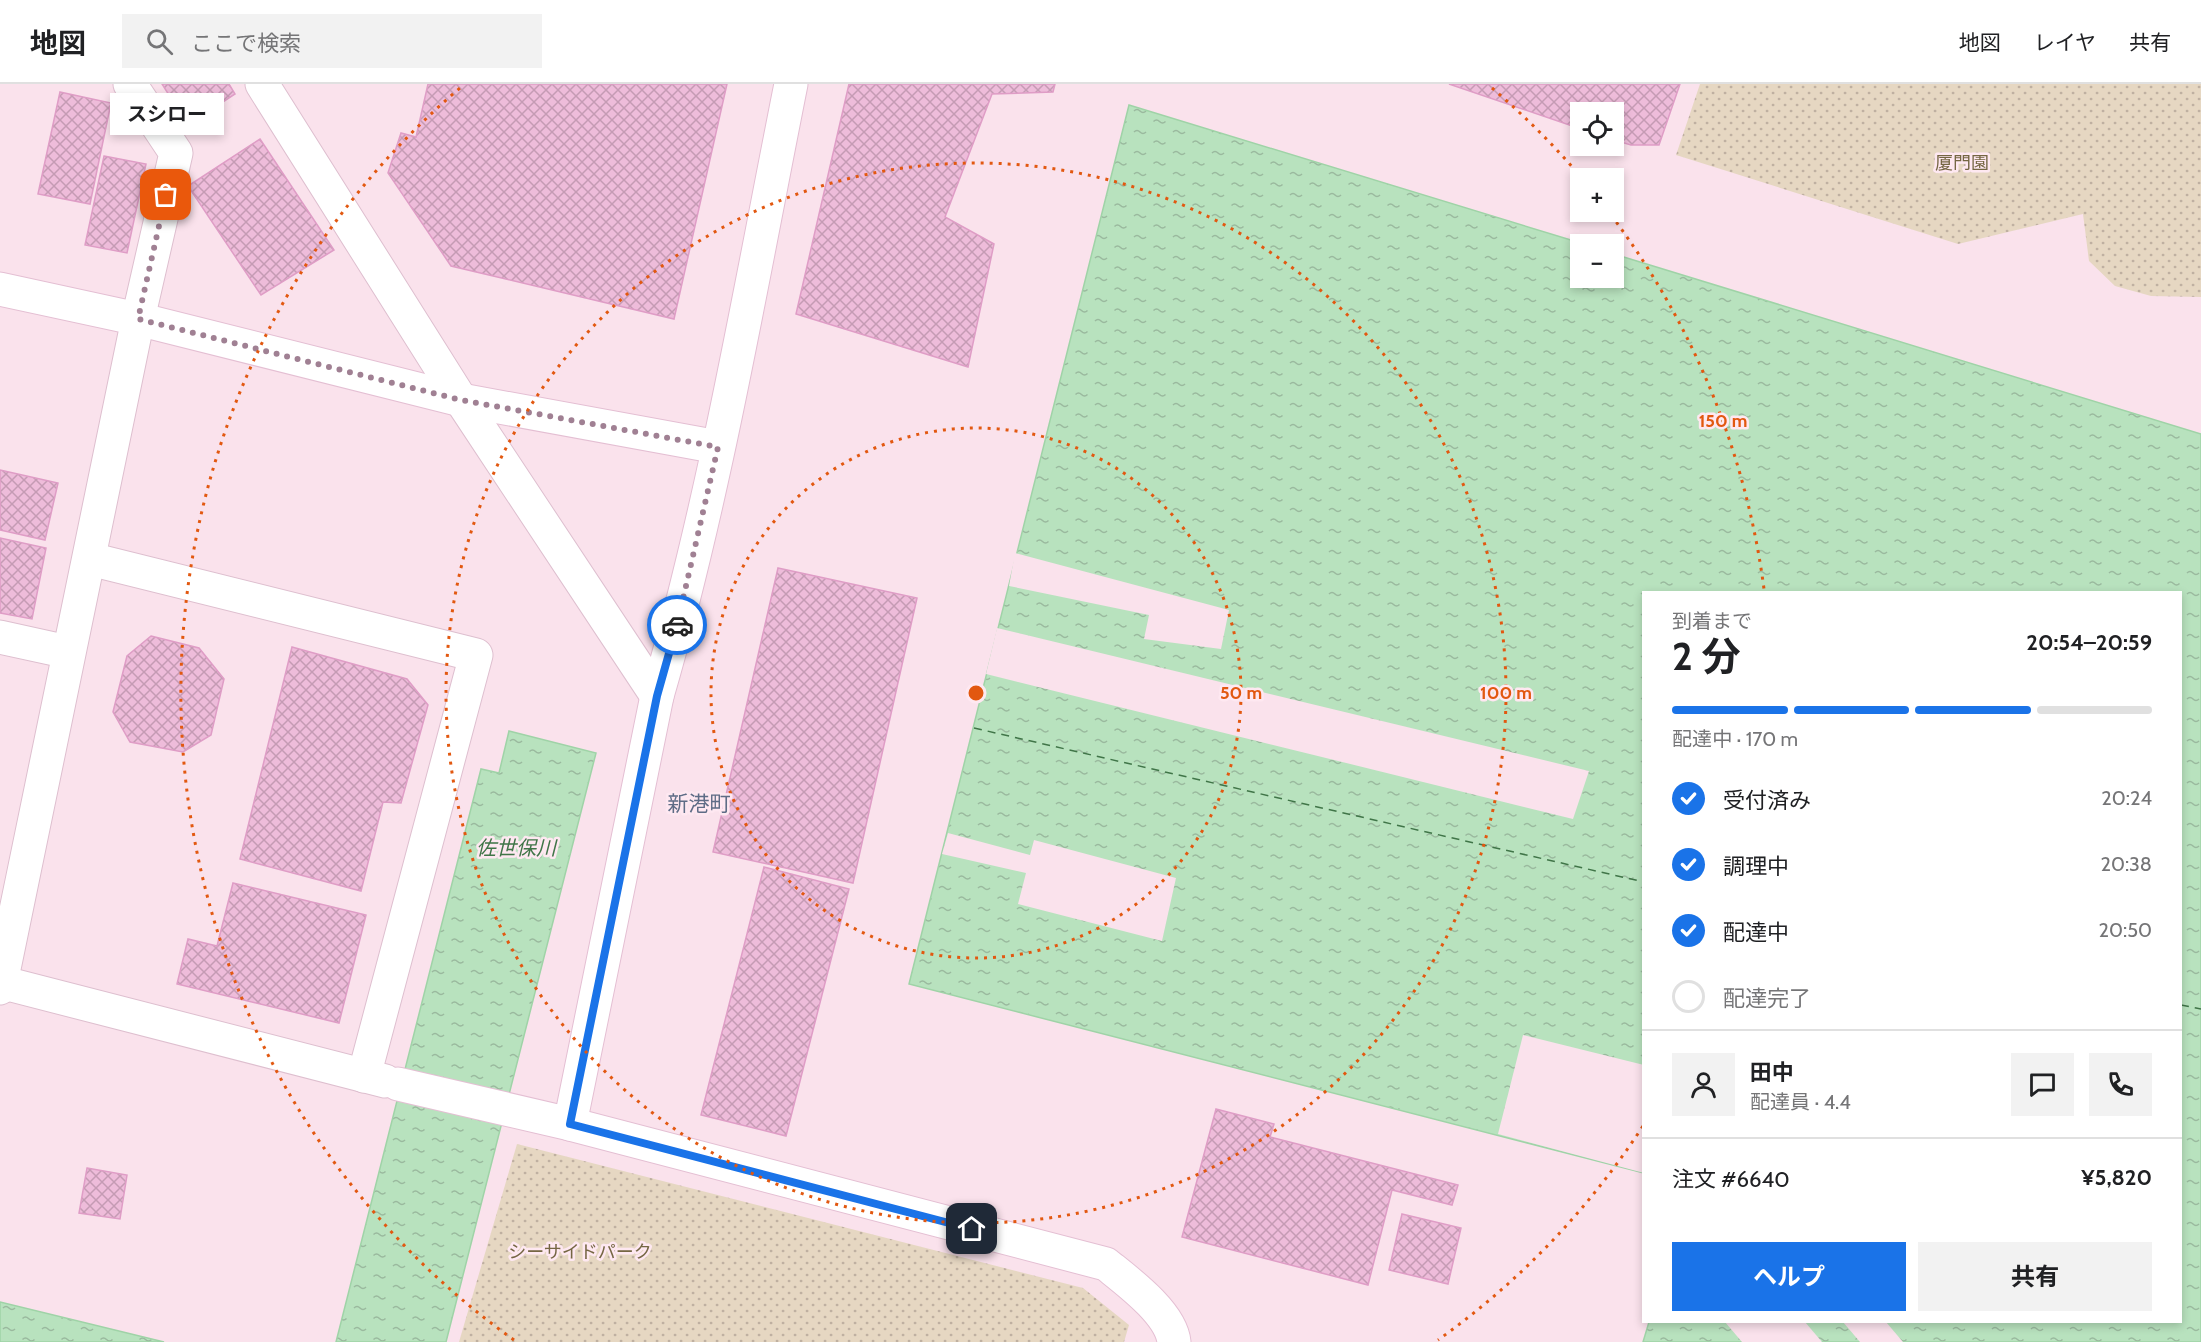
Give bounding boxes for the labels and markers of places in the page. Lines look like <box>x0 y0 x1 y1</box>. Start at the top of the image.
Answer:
callout: スシロー <box>109 93 223 135</box>
pin <box>140 169 191 220</box>
centre of rings <box>966 683 986 703</box>
pin <box>946 1203 997 1254</box>

